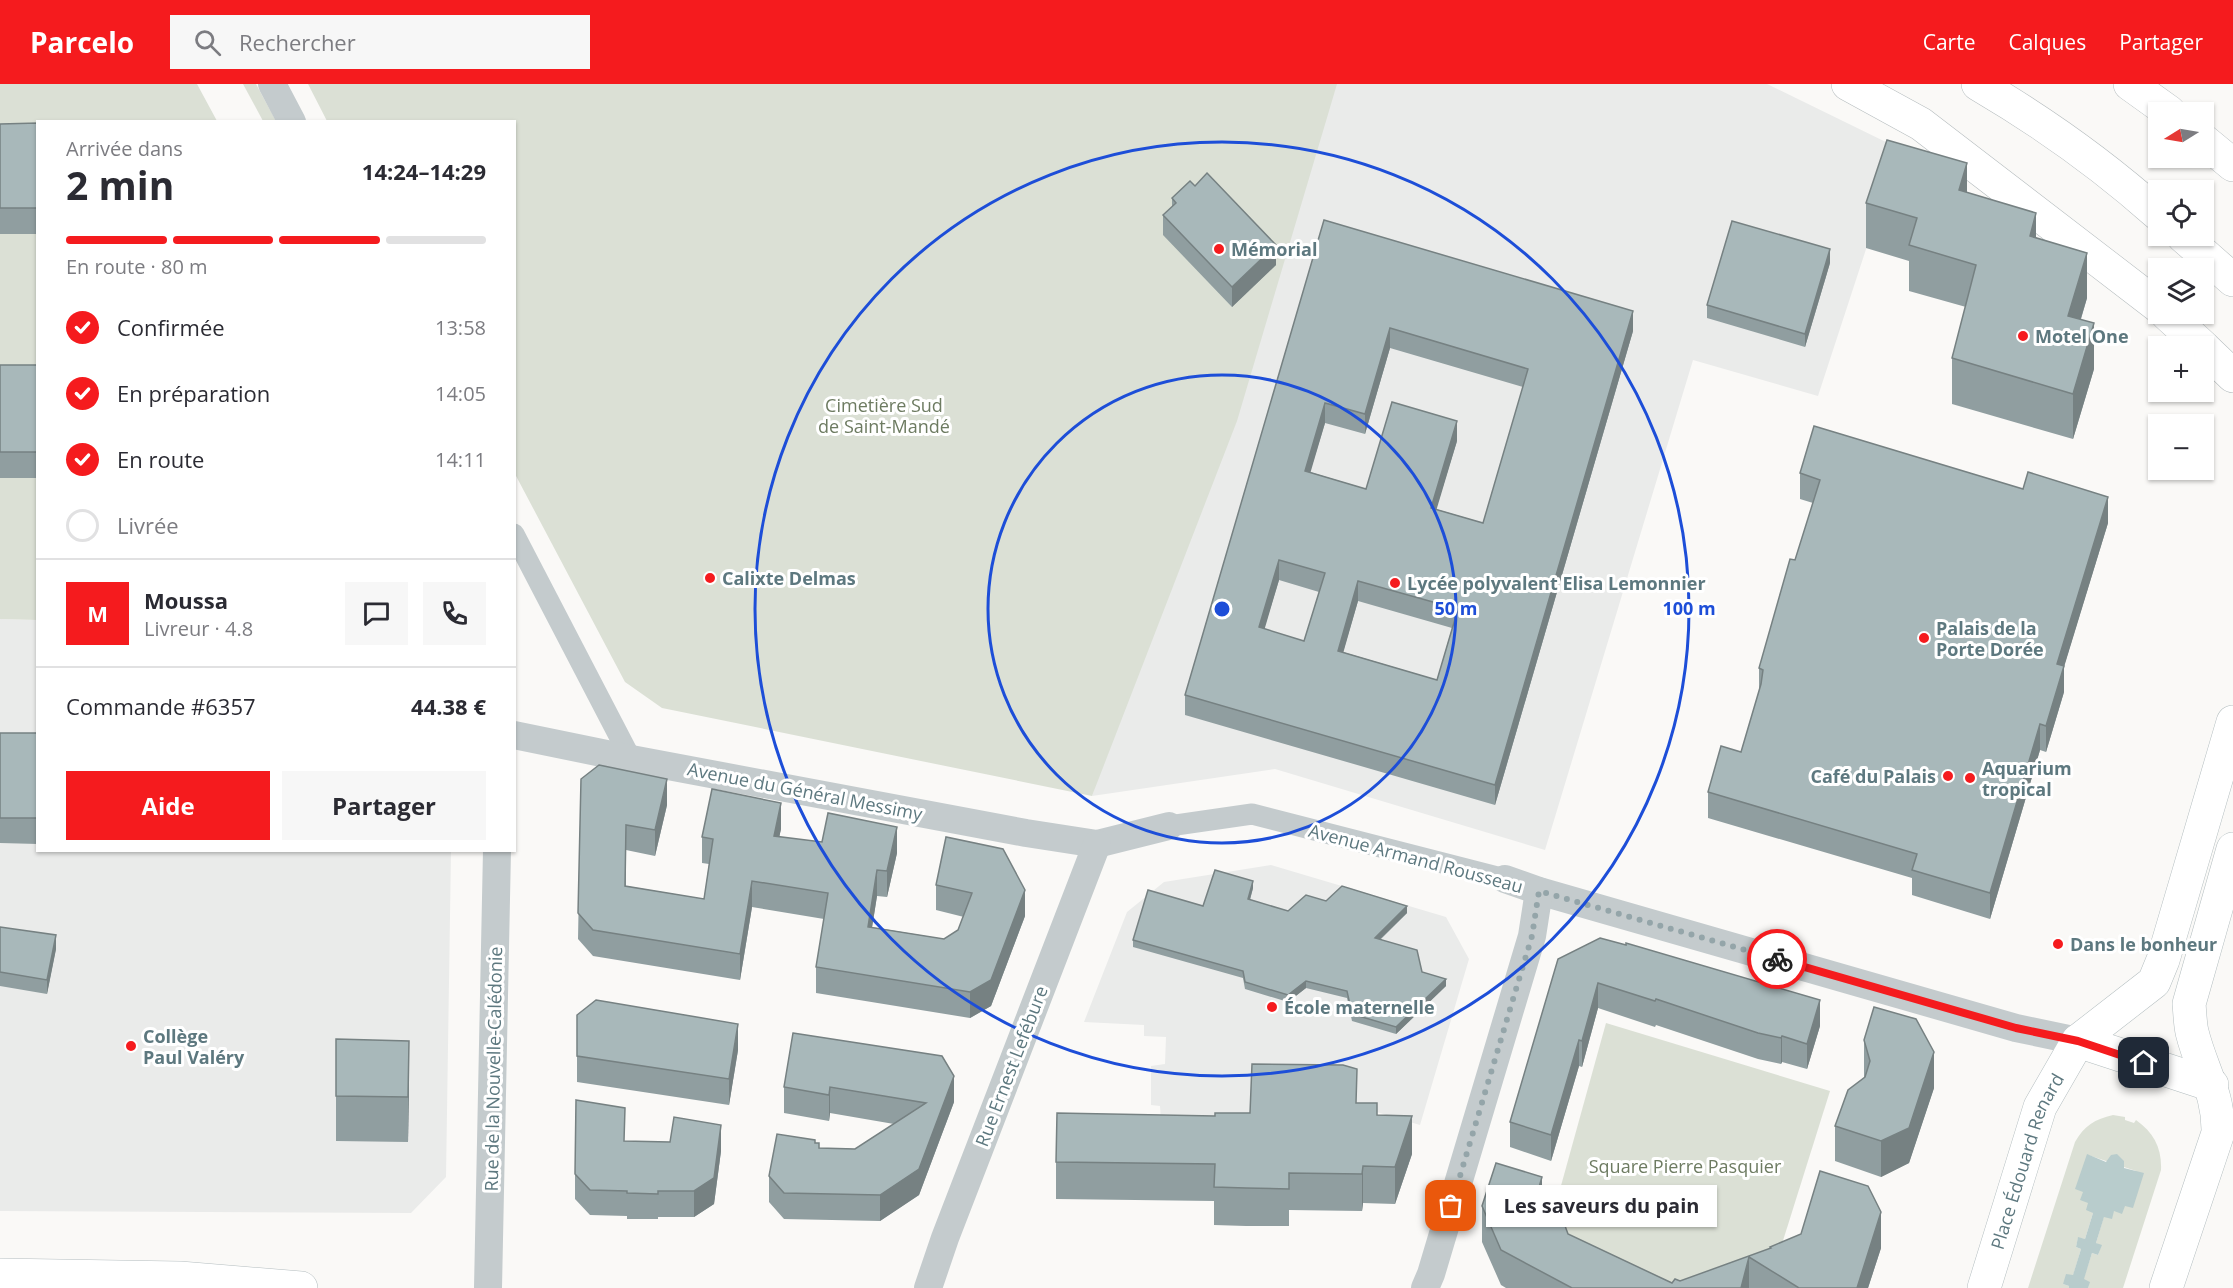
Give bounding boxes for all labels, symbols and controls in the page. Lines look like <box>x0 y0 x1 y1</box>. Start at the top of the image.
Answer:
search box <box>170 15 590 69</box>
text: Parcelo <box>30 23 134 61</box>
icon: search <box>191 26 224 59</box>
text: Rechercher <box>239 27 356 57</box>
text: Carte <box>1923 28 1975 56</box>
text: Calques <box>2008 28 2086 56</box>
text: Partager <box>2119 28 2203 56</box>
north arrow <box>2148 102 2214 168</box>
map controls <box>2148 102 2214 480</box>
text: Arrivée dans <box>66 135 183 162</box>
text: 14:24–14:29 <box>362 156 486 186</box>
text: 2 min <box>66 158 174 211</box>
button: locate <box>2148 180 2214 246</box>
place label: Mémorial <box>1231 237 1317 261</box>
marker: Mémorial <box>1212 242 1226 256</box>
text: En route · 80 m <box>66 253 208 280</box>
button: layers <box>2148 258 2214 324</box>
icon: check <box>66 311 99 344</box>
text: Confirmée <box>117 312 225 342</box>
text: 13:58 <box>435 314 486 341</box>
place label: Motel One <box>2035 324 2129 348</box>
marker: Motel One <box>2016 329 2030 343</box>
button: + <box>2148 336 2214 402</box>
icon: check <box>66 377 99 410</box>
text: En préparation <box>117 378 270 408</box>
text: 14:05 <box>435 380 486 407</box>
park label: Cimetière Sud de Saint-Mandé <box>818 393 950 438</box>
button: − <box>2148 414 2214 480</box>
icon: check <box>66 443 99 476</box>
text: En route <box>117 444 204 474</box>
text: 14:11 <box>435 446 486 473</box>
text: Livrée <box>117 510 179 540</box>
place label: Calixte Delmas <box>722 566 856 590</box>
marker: Calixte Delmas <box>703 571 717 585</box>
place label: Lycée polyvalent Elisa Lemonnier <box>1407 571 1706 595</box>
marker: Lycée polyvalent Elisa Lemonnier <box>1388 576 1402 590</box>
button: chat <box>345 582 408 645</box>
button: phone <box>423 582 486 645</box>
text: Moussa <box>144 585 228 615</box>
text: 50 m <box>1435 596 1477 620</box>
text: 100 m <box>1662 596 1716 620</box>
text: M <box>87 598 108 628</box>
centre of rings <box>1212 599 1232 619</box>
text: Livreur · 4.8 <box>144 615 253 642</box>
place label: Palais de la Porte Dorée <box>1936 616 2044 661</box>
marker: Palais de la Porte Dorée <box>1917 631 1931 645</box>
text: Commande #6357 <box>66 691 256 721</box>
text: 44.38 € <box>411 691 486 721</box>
street label: Avenue du Général Messimy <box>686 756 925 826</box>
place label: Aquarium tropical <box>1982 756 2072 801</box>
place label: Café du Palais <box>1811 764 1936 788</box>
marker: Café du Palais <box>1941 769 1955 783</box>
button: Aide <box>66 771 270 840</box>
button: Partager <box>282 771 486 840</box>
marker: Aquarium tropical <box>1963 771 1977 785</box>
street label: Avenue Armand Rousseau <box>1306 818 1526 898</box>
courier <box>1747 929 1807 989</box>
place label: Dans le bonheur <box>2070 932 2217 956</box>
marker: Dans le bonheur <box>2051 937 2065 951</box>
icon: bike <box>1761 943 1794 976</box>
street label: Rue de la Nouvelle-Calédonie <box>479 946 507 1192</box>
street label: Rue Ernest Lefébure <box>969 982 1053 1150</box>
place label: École maternelle <box>1284 995 1435 1019</box>
marker: École maternelle <box>1265 1000 1279 1014</box>
place label: Collège Paul Valéry <box>143 1024 245 1069</box>
pin <box>2118 1037 2169 1088</box>
marker: Collège Paul Valéry <box>124 1039 138 1053</box>
icon: home <box>2127 1046 2160 1079</box>
street label: Place Édouard Renard <box>1985 1069 2069 1252</box>
park label: Square Pierre Pasquier <box>1589 1154 1782 1178</box>
pin <box>1425 1180 1476 1231</box>
callout: Les saveurs du pain <box>1487 1185 1718 1227</box>
icon: bag <box>1434 1189 1467 1222</box>
text: Les saveurs du pain <box>1504 1192 1699 1219</box>

